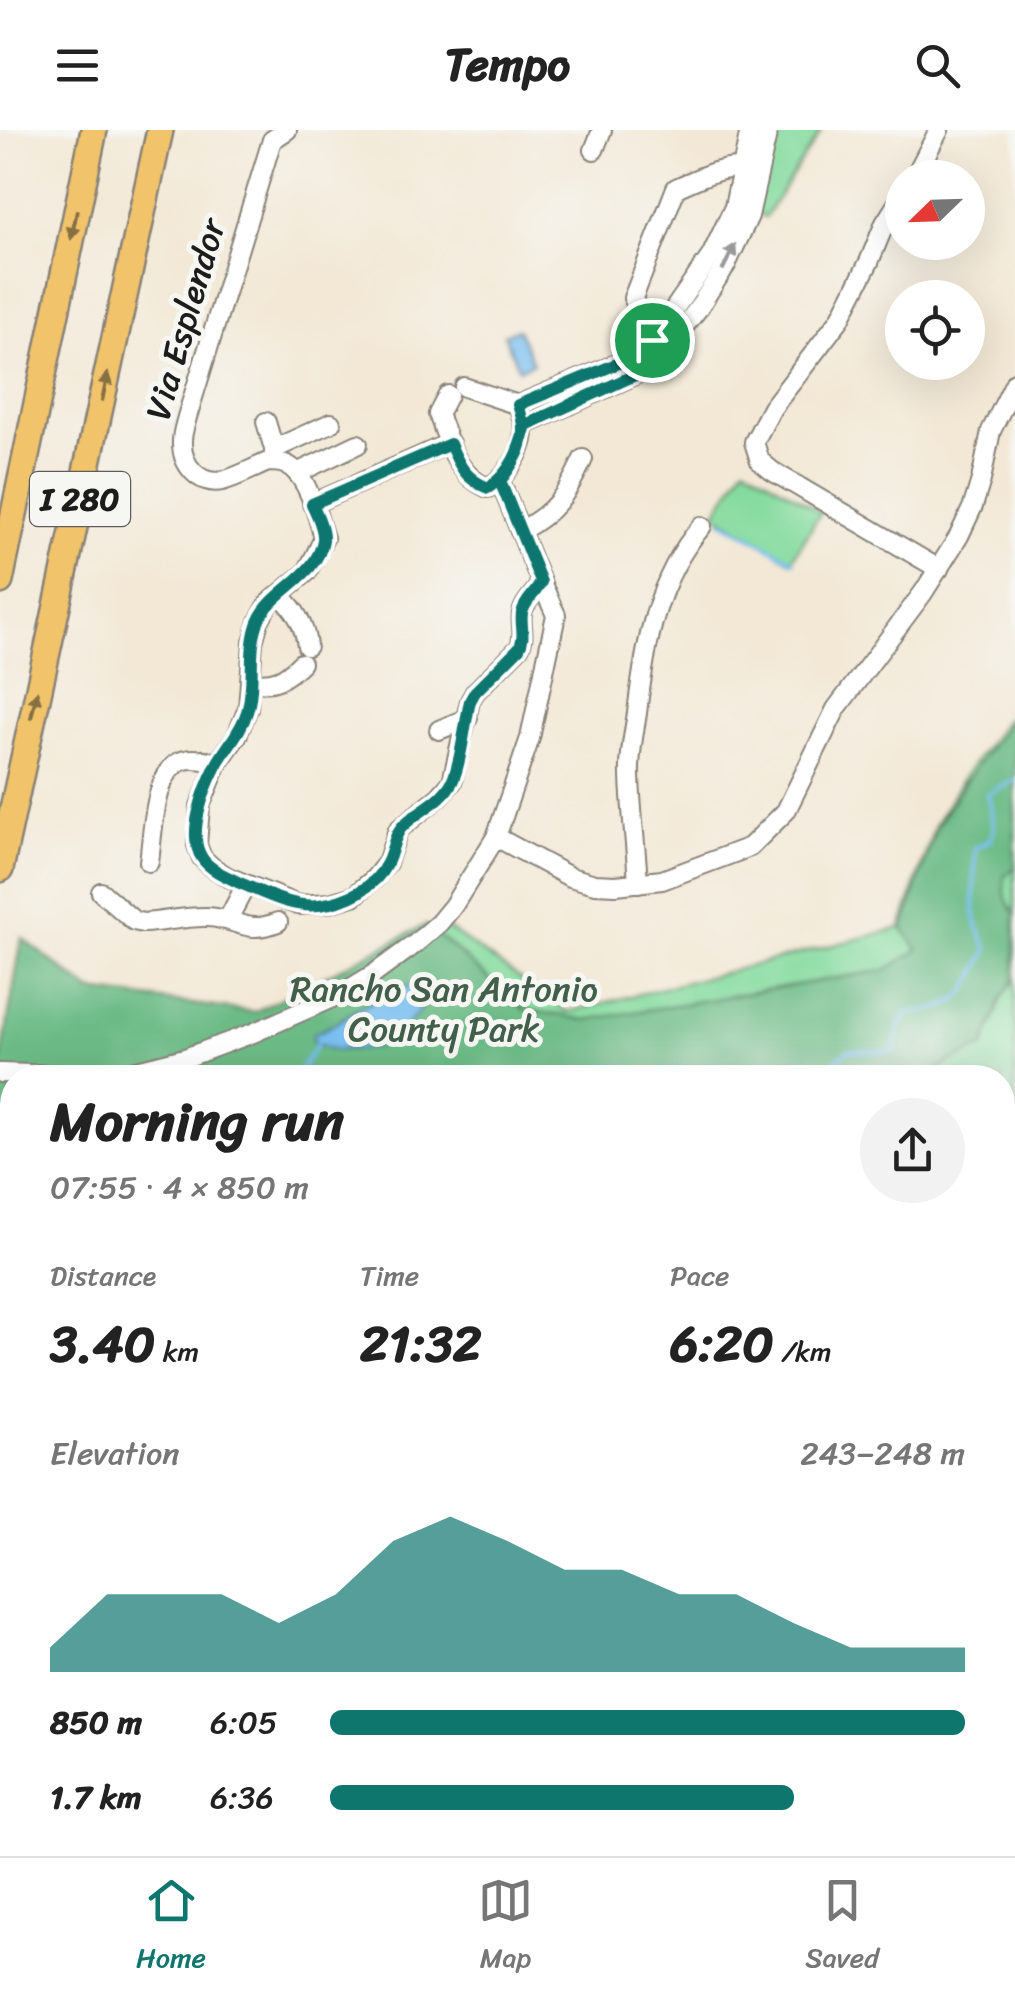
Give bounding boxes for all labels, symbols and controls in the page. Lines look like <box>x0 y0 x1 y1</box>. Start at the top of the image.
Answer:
text: Tempo <box>445 25 570 105</box>
icon: menu <box>50 38 105 93</box>
icon: search <box>910 38 965 93</box>
north arrow <box>885 160 985 260</box>
map controls <box>885 160 985 380</box>
street label: Via Esplendor <box>127 209 244 427</box>
one-way arrow <box>66 210 82 241</box>
one-way arrow <box>720 243 737 272</box>
button: locate <box>885 280 985 380</box>
pin <box>610 298 695 383</box>
icon: arrive <box>625 313 680 368</box>
one-way arrow <box>97 372 113 403</box>
road number: I 280 <box>30 472 130 526</box>
one-way arrow <box>27 689 42 720</box>
park label: Rancho San Antonio County Park <box>290 958 598 1060</box>
text: Morning run <box>50 1073 344 1170</box>
button: share <box>860 1098 965 1203</box>
text: 07:55 · 4 × 850 m <box>50 1159 309 1216</box>
text: Distance <box>50 1251 156 1300</box>
text: Time <box>360 1251 419 1300</box>
text: Pace <box>670 1251 729 1300</box>
text: 3.40 <box>50 1300 155 1389</box>
text: 21:32 <box>360 1300 482 1389</box>
text: 6:20 <box>670 1300 774 1389</box>
text: km <box>155 1327 199 1376</box>
text: /km <box>774 1327 832 1376</box>
text: Elevation <box>50 1425 180 1482</box>
text: 243–248 m <box>800 1425 965 1482</box>
text: 850 m <box>50 1694 142 1751</box>
text: 6:05 <box>210 1694 278 1751</box>
text: 1.7 km <box>50 1769 142 1826</box>
text: 6:36 <box>210 1769 274 1826</box>
tab: Home <box>136 1873 206 1982</box>
tab: Map <box>478 1873 533 1982</box>
tab: Saved <box>805 1873 879 1982</box>

